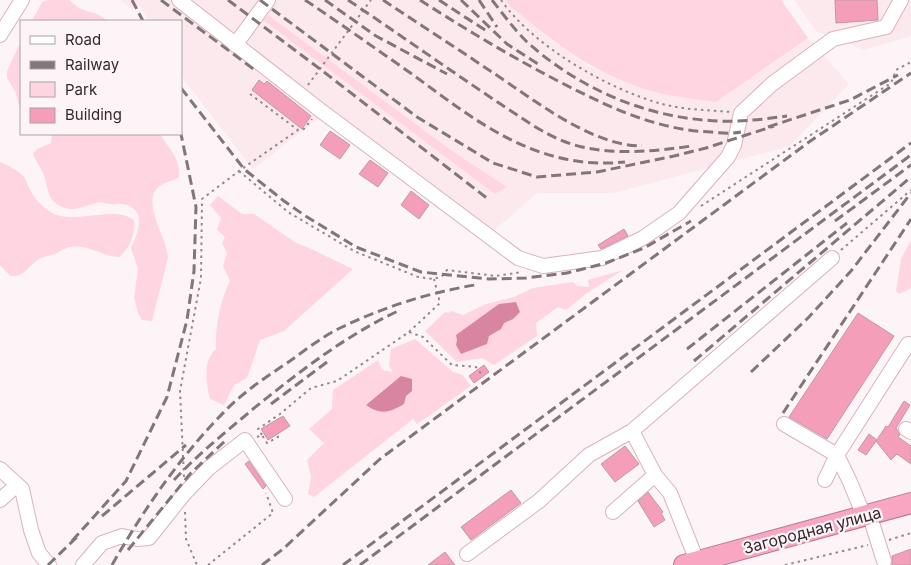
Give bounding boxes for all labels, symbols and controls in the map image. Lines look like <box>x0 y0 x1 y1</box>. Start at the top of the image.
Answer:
legend <box>20 20 182 135</box>
text: Road <box>65 30 101 49</box>
text: Railway <box>65 55 120 74</box>
text: Park <box>65 80 98 99</box>
text: Building <box>65 105 122 124</box>
street label: Загородная улица <box>741 502 883 558</box>

